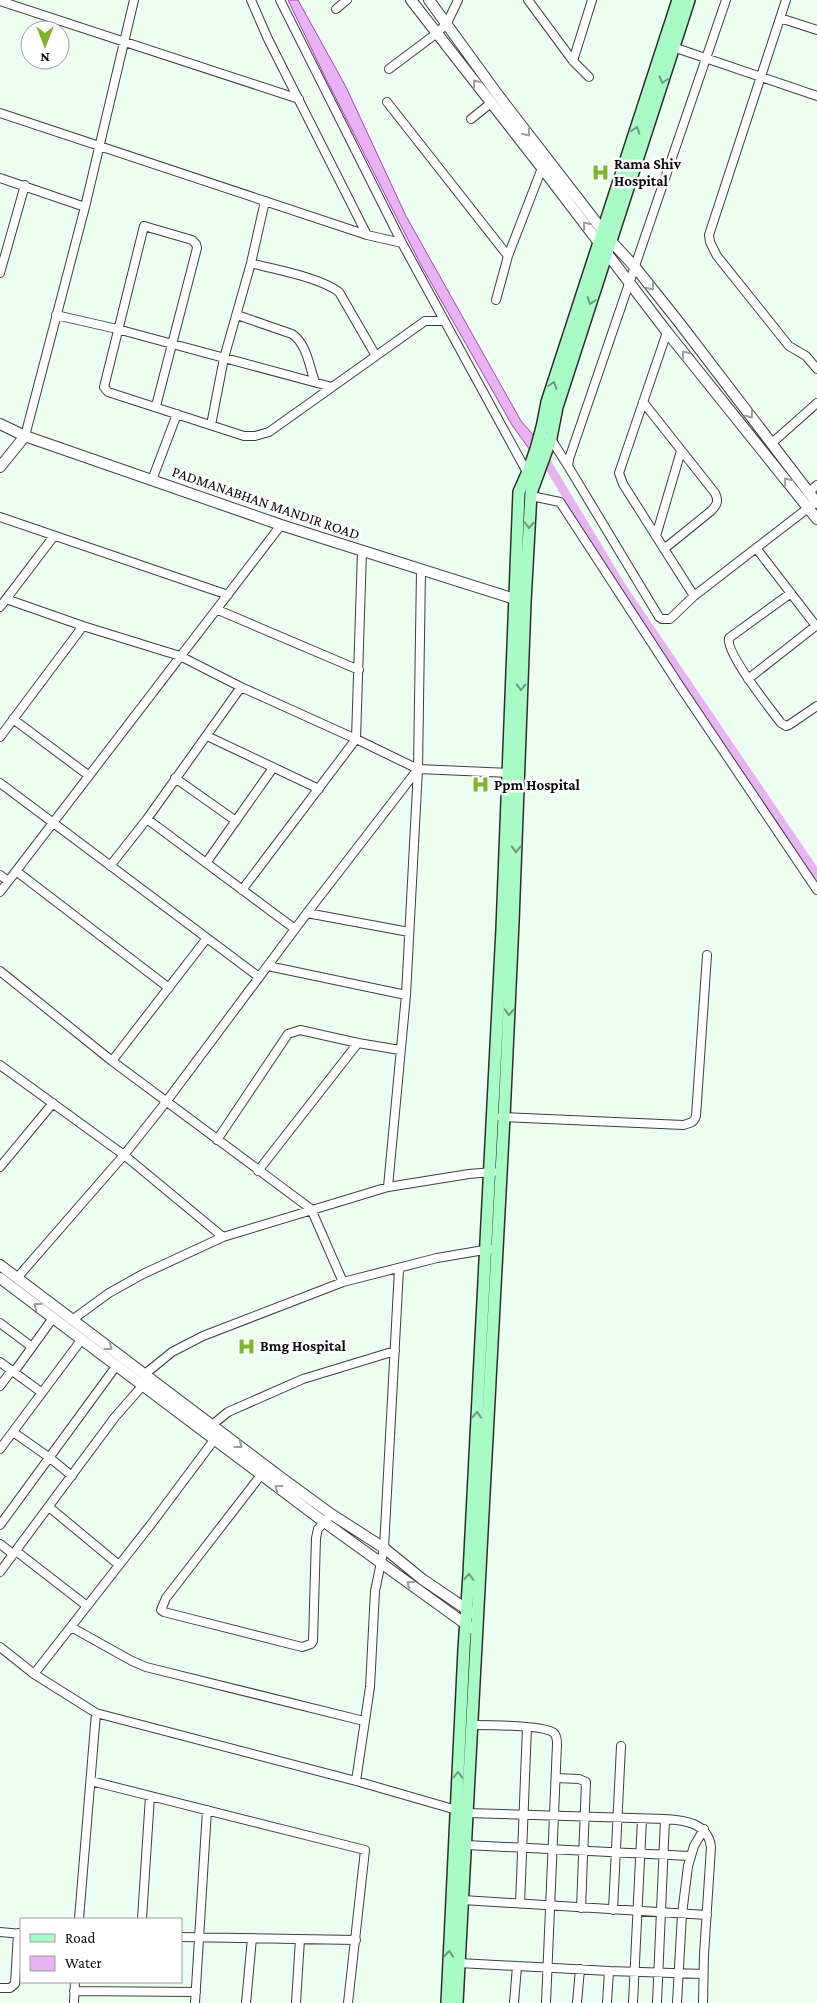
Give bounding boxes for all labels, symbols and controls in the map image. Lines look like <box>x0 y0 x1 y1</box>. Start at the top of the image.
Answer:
north arrow <box>20 20 70 70</box>
text: N <box>40 50 50 66</box>
one-way arrow <box>658 75 668 83</box>
one-way arrow <box>473 80 481 89</box>
one-way arrow <box>522 127 531 136</box>
one-way arrow <box>630 127 640 135</box>
place label: Rama Shiv Hospital <box>614 156 682 189</box>
hospital icon: Rama Shiv Hospital <box>590 163 610 183</box>
one-way arrow <box>584 222 592 231</box>
one-way arrow <box>645 281 654 290</box>
one-way arrow <box>586 296 596 304</box>
one-way arrow <box>682 351 690 360</box>
one-way arrow <box>547 381 557 389</box>
one-way arrow <box>744 409 753 419</box>
street label: PADMANABHAN MANDIR ROAD <box>170 463 362 543</box>
one-way arrow <box>784 478 792 487</box>
one-way arrow <box>524 521 535 529</box>
one-way arrow <box>516 683 527 691</box>
hospital icon: Ppm Hospital <box>470 775 490 795</box>
place label: Ppm Hospital <box>494 777 581 793</box>
one-way arrow <box>511 846 521 854</box>
one-way arrow <box>504 1008 514 1016</box>
one-way arrow <box>33 1303 43 1312</box>
hospital icon: Bmg Hospital <box>236 1336 256 1356</box>
place label: Bmg Hospital <box>260 1338 346 1354</box>
one-way arrow <box>103 1342 112 1350</box>
one-way arrow <box>472 1411 482 1418</box>
one-way arrow <box>233 1440 242 1449</box>
one-way arrow <box>274 1485 284 1494</box>
one-way arrow <box>463 1573 474 1581</box>
one-way arrow <box>406 1581 416 1590</box>
one-way arrow <box>453 1770 464 1778</box>
legend <box>20 1918 182 1983</box>
text: Road <box>65 1930 96 1946</box>
one-way arrow <box>444 1950 455 1958</box>
text: Water <box>65 1955 102 1971</box>

